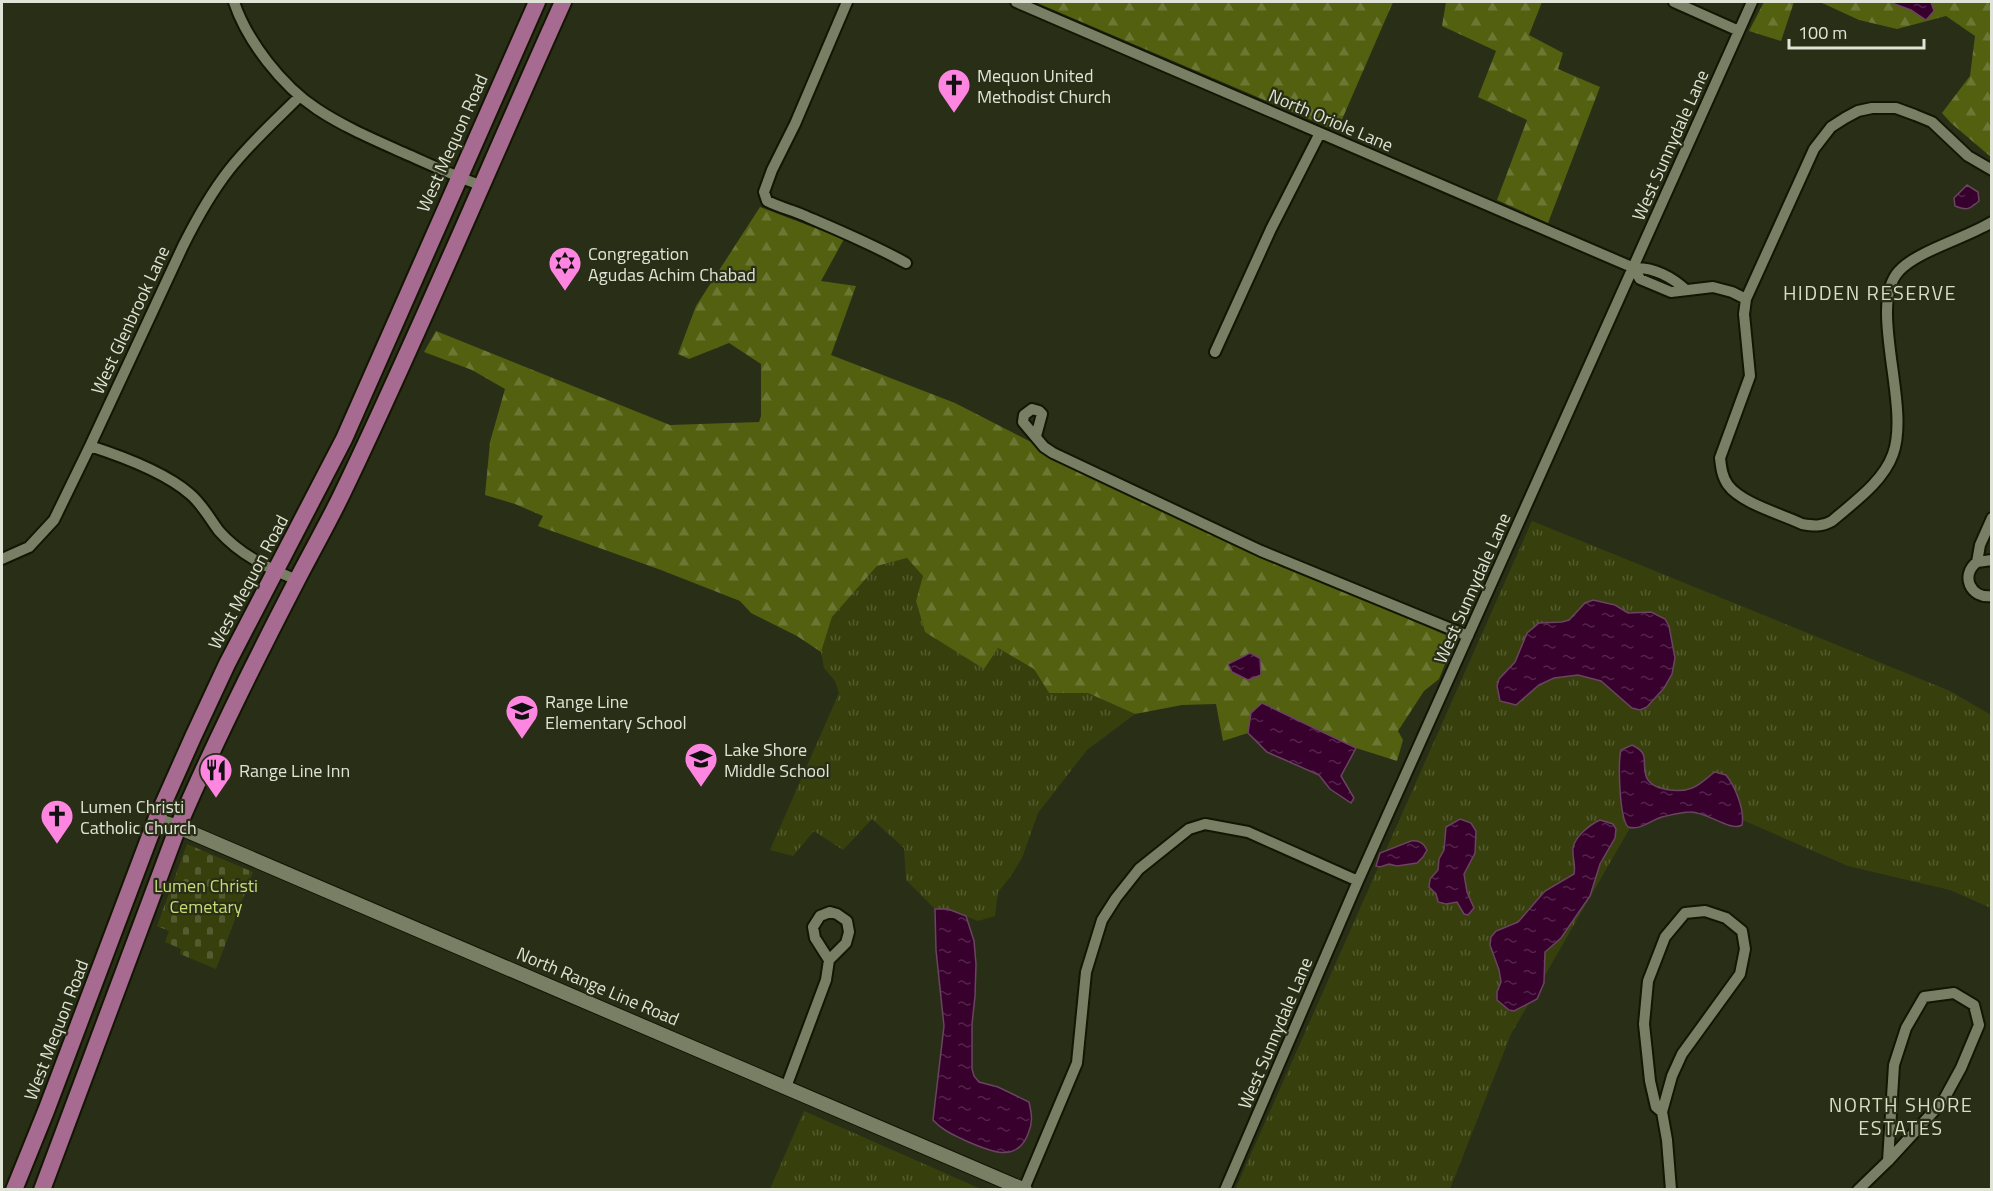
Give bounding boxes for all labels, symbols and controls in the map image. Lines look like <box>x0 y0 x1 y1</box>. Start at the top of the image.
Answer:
scale bar <box>1789 12 1924 50</box>
text: 100 m <box>1798 19 1847 46</box>
place label: Mequon United Methodist Church <box>977 62 1111 110</box>
street label: West Sunnydale Lane <box>1625 65 1715 225</box>
church icon: Mequon United Methodist Church <box>936 67 972 114</box>
street label: West Mequon Road <box>409 70 495 216</box>
street label: North Oriole Lane <box>1265 82 1397 158</box>
place label: Congregation Agudas Achim Chabad <box>588 240 756 288</box>
street label: West Glenbrook Lane <box>84 241 176 399</box>
synagogue icon: Congregation Agudas Achim Chabad <box>547 245 583 292</box>
district label: HIDDEN RESERVE <box>1783 277 1957 308</box>
street label: West Sunnydale Lane <box>1427 508 1517 668</box>
street label: West Mequon Road <box>201 510 295 654</box>
place label: Range Line Elementary School <box>545 688 687 736</box>
school or university icon: Range Line Elementary School <box>504 693 540 740</box>
place label: Lake Shore Middle School <box>724 736 830 784</box>
school or university icon: Lake Shore Middle School <box>683 741 719 788</box>
restaurant icon: Range Line Inn <box>198 752 234 799</box>
place label: Range Line Inn <box>239 757 350 784</box>
place label: Lumen Christi Catholic Church <box>80 793 197 841</box>
church icon: Lumen Christi Catholic Church <box>39 798 75 845</box>
park label: Lumen Christi Cemetary <box>154 872 258 920</box>
street label: North Range Line Road <box>513 940 683 1032</box>
street label: West Sunnydale Lane <box>1231 953 1319 1113</box>
street label: West Mequon Road <box>17 956 95 1104</box>
district label: NORTH SHORE ESTATES <box>1829 1089 1973 1143</box>

